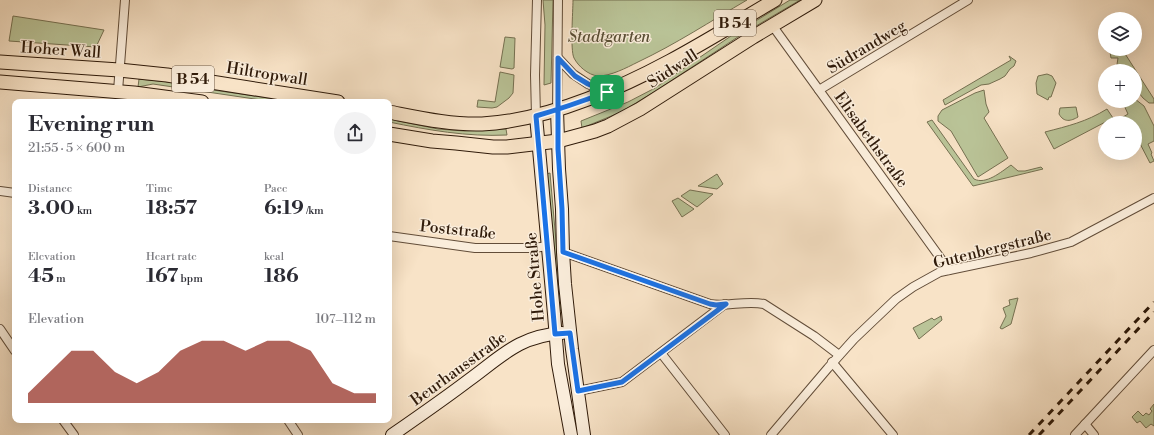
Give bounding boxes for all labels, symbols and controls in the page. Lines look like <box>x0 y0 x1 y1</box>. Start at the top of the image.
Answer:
road number: B 54 <box>714 10 756 36</box>
map controls <box>1098 12 1142 160</box>
button: layers <box>1098 12 1142 56</box>
street label: Südrandweg <box>823 15 910 78</box>
park label: Stadtgarten <box>568 27 651 47</box>
street label: Hoher Wall <box>20 37 102 63</box>
street label: Südwall <box>644 45 702 93</box>
street label: Hiltropwall <box>225 58 309 90</box>
button: + <box>1098 64 1142 108</box>
road number: B 54 <box>172 66 214 92</box>
pin <box>590 75 624 109</box>
icon: arrive <box>596 81 618 103</box>
street label: Elisabethstraße <box>830 88 913 191</box>
text: Evening run <box>28 111 154 138</box>
button: share <box>334 112 376 154</box>
button: − <box>1098 116 1142 160</box>
text: 21:55 · 5 × 600 m <box>28 140 125 156</box>
text: Distance <box>28 182 72 196</box>
text: Time <box>146 182 173 196</box>
text: Pace <box>264 182 288 196</box>
text: 3.00 <box>28 196 75 221</box>
text: 18:57 <box>146 196 197 221</box>
text: 6:19 <box>264 196 304 221</box>
text: km <box>75 204 92 218</box>
text: /km <box>304 204 324 218</box>
street label: Poststraße <box>419 216 497 244</box>
street label: Gutenbergstraße <box>931 225 1053 273</box>
street label: Hohe Straße <box>521 231 549 322</box>
text: Elevation <box>28 250 76 264</box>
text: Heart rate <box>146 250 197 264</box>
text: kcal <box>264 250 284 264</box>
text: 45 <box>28 264 54 289</box>
text: 167 <box>146 264 178 289</box>
text: 186 <box>264 264 299 289</box>
text: m <box>54 272 66 286</box>
text: bpm <box>178 272 203 286</box>
text: Elevation <box>28 311 84 327</box>
text: 107–112 m <box>315 311 376 327</box>
street label: Beurhausstraße <box>406 327 510 411</box>

